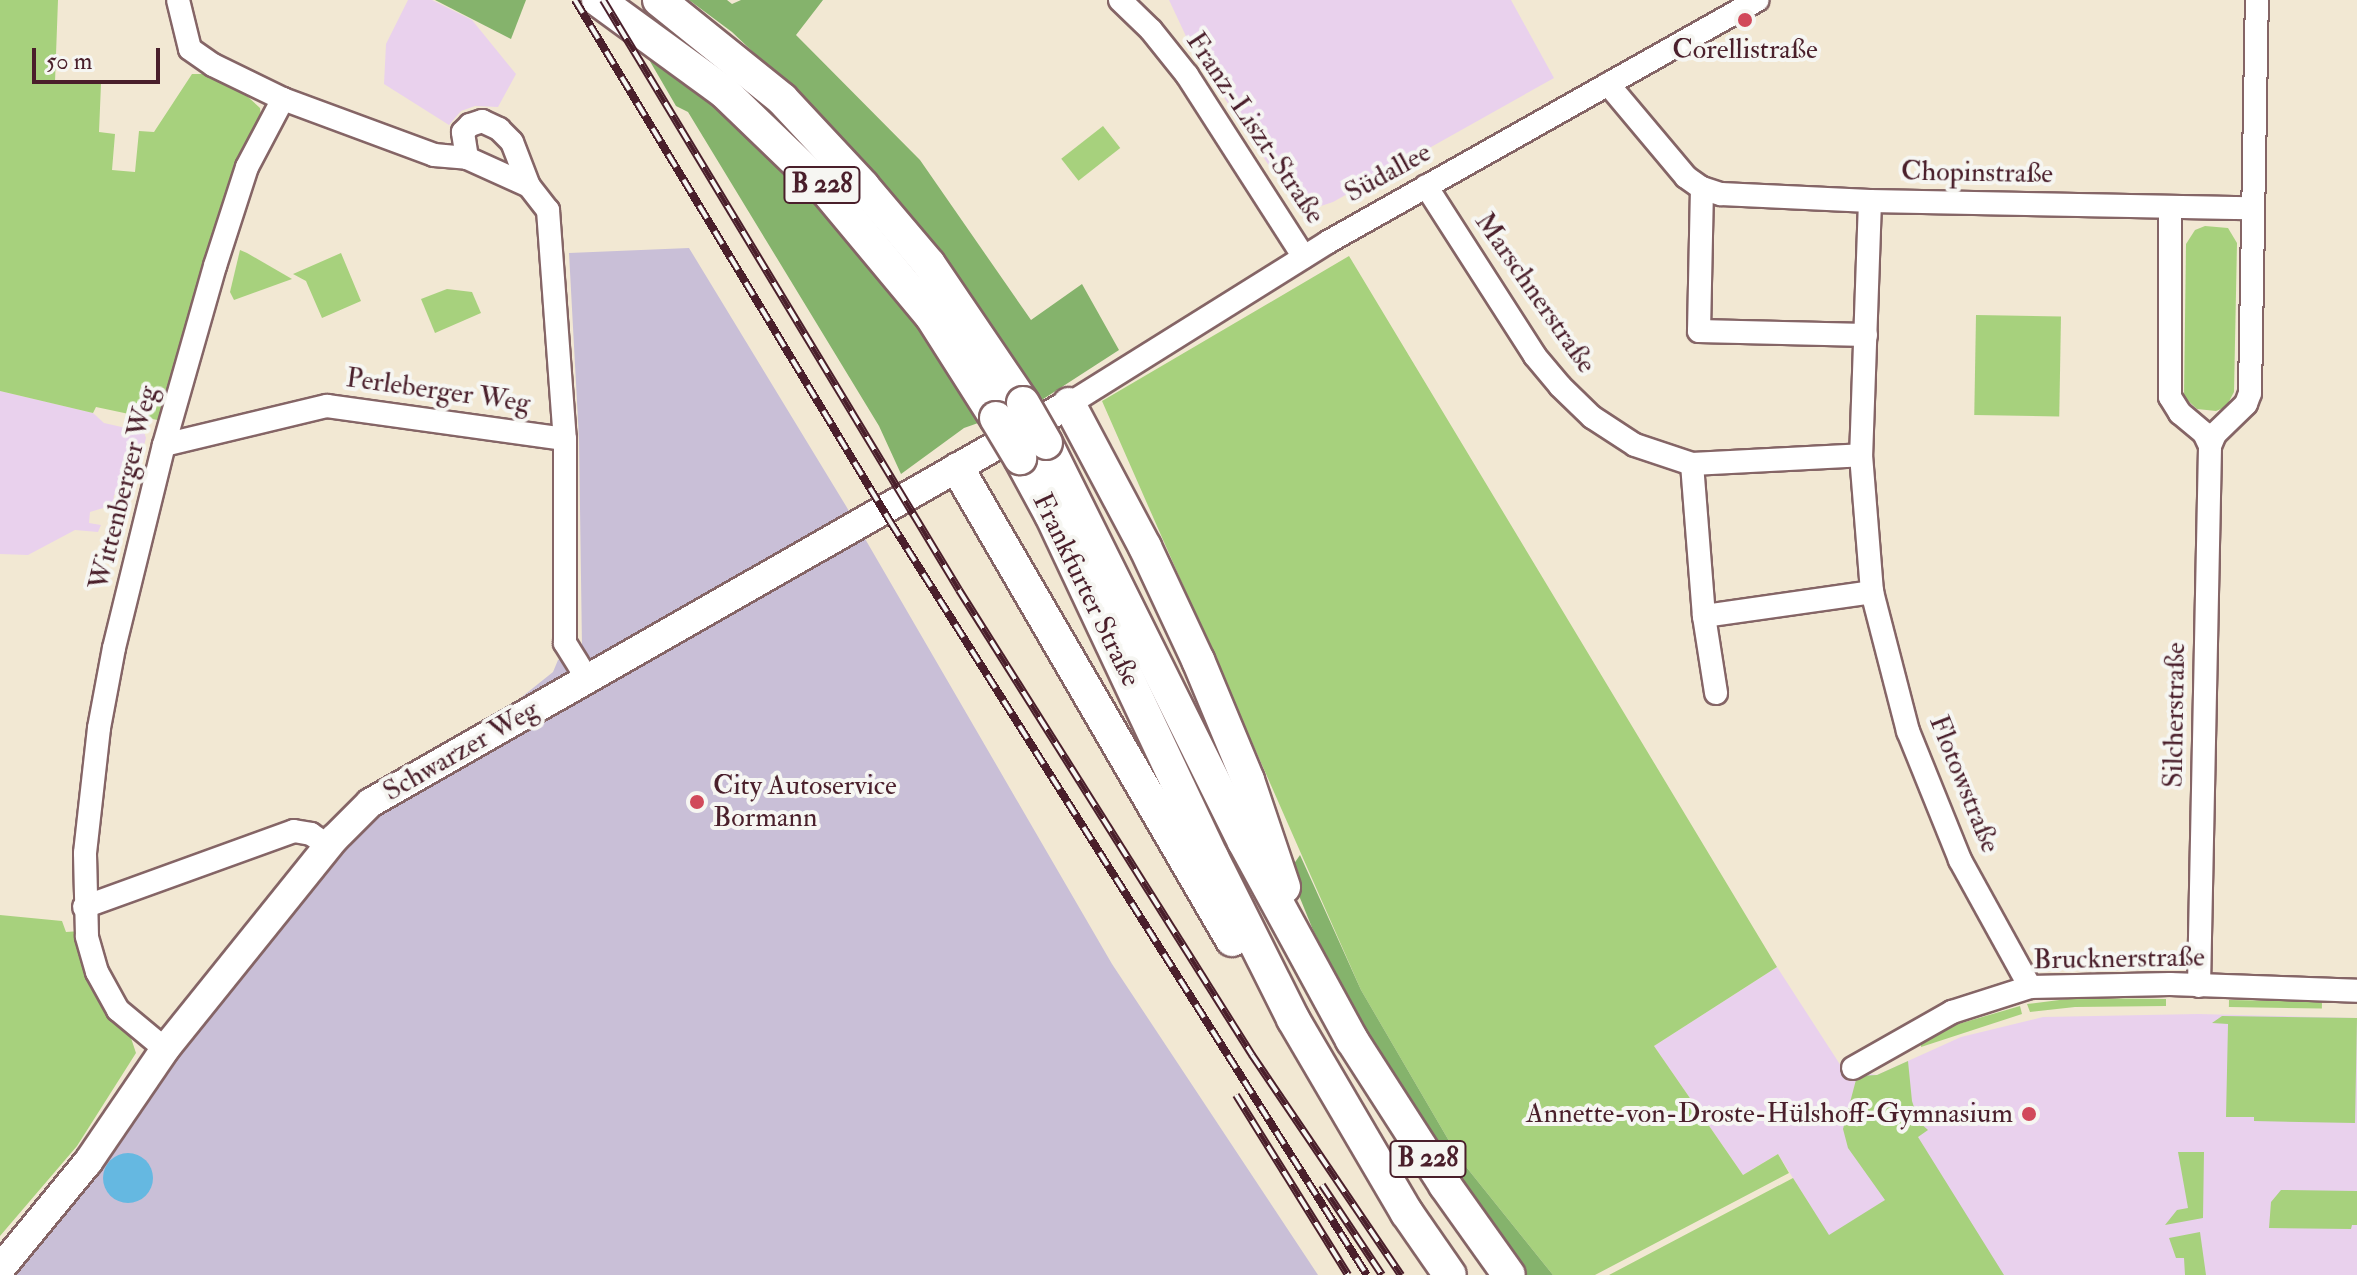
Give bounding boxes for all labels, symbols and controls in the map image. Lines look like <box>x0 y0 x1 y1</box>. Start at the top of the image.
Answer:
marker: Corellistraße <box>1736 11 1754 29</box>
street label: Franz-Liszt-Straße <box>1178 26 1332 230</box>
scale bar <box>36 32 164 82</box>
place label: Corellistraße <box>1672 33 1818 67</box>
text: 50 m <box>46 46 92 77</box>
street label: Südallee <box>1339 136 1437 210</box>
street label: Chopinstraße <box>1901 155 2053 191</box>
road number: B 228 <box>782 163 862 207</box>
street label: Marschnerstraße <box>1467 206 1603 380</box>
street label: Perleberger Weg <box>344 361 532 421</box>
street label: Wittenberger Weg <box>82 383 166 593</box>
street label: Frankfurter Straße <box>1025 488 1147 692</box>
street label: Silcherstraße <box>2157 642 2193 788</box>
street label: Schwarzer Weg <box>378 693 544 809</box>
street label: Flotowstraße <box>1921 710 2007 858</box>
place label: City Autoservice Bormann <box>713 769 897 835</box>
marker: City Autoservice Bormann <box>688 793 706 811</box>
street label: Brucknerstraße <box>2033 941 2205 977</box>
place label: Annette-von-Droste-Hülshoff-Gymnasium <box>1526 1097 2013 1131</box>
marker: Annette-von-Droste-Hülshoff-Gymnasium <box>2020 1105 2038 1123</box>
road number: B 228 <box>1388 1137 1468 1181</box>

